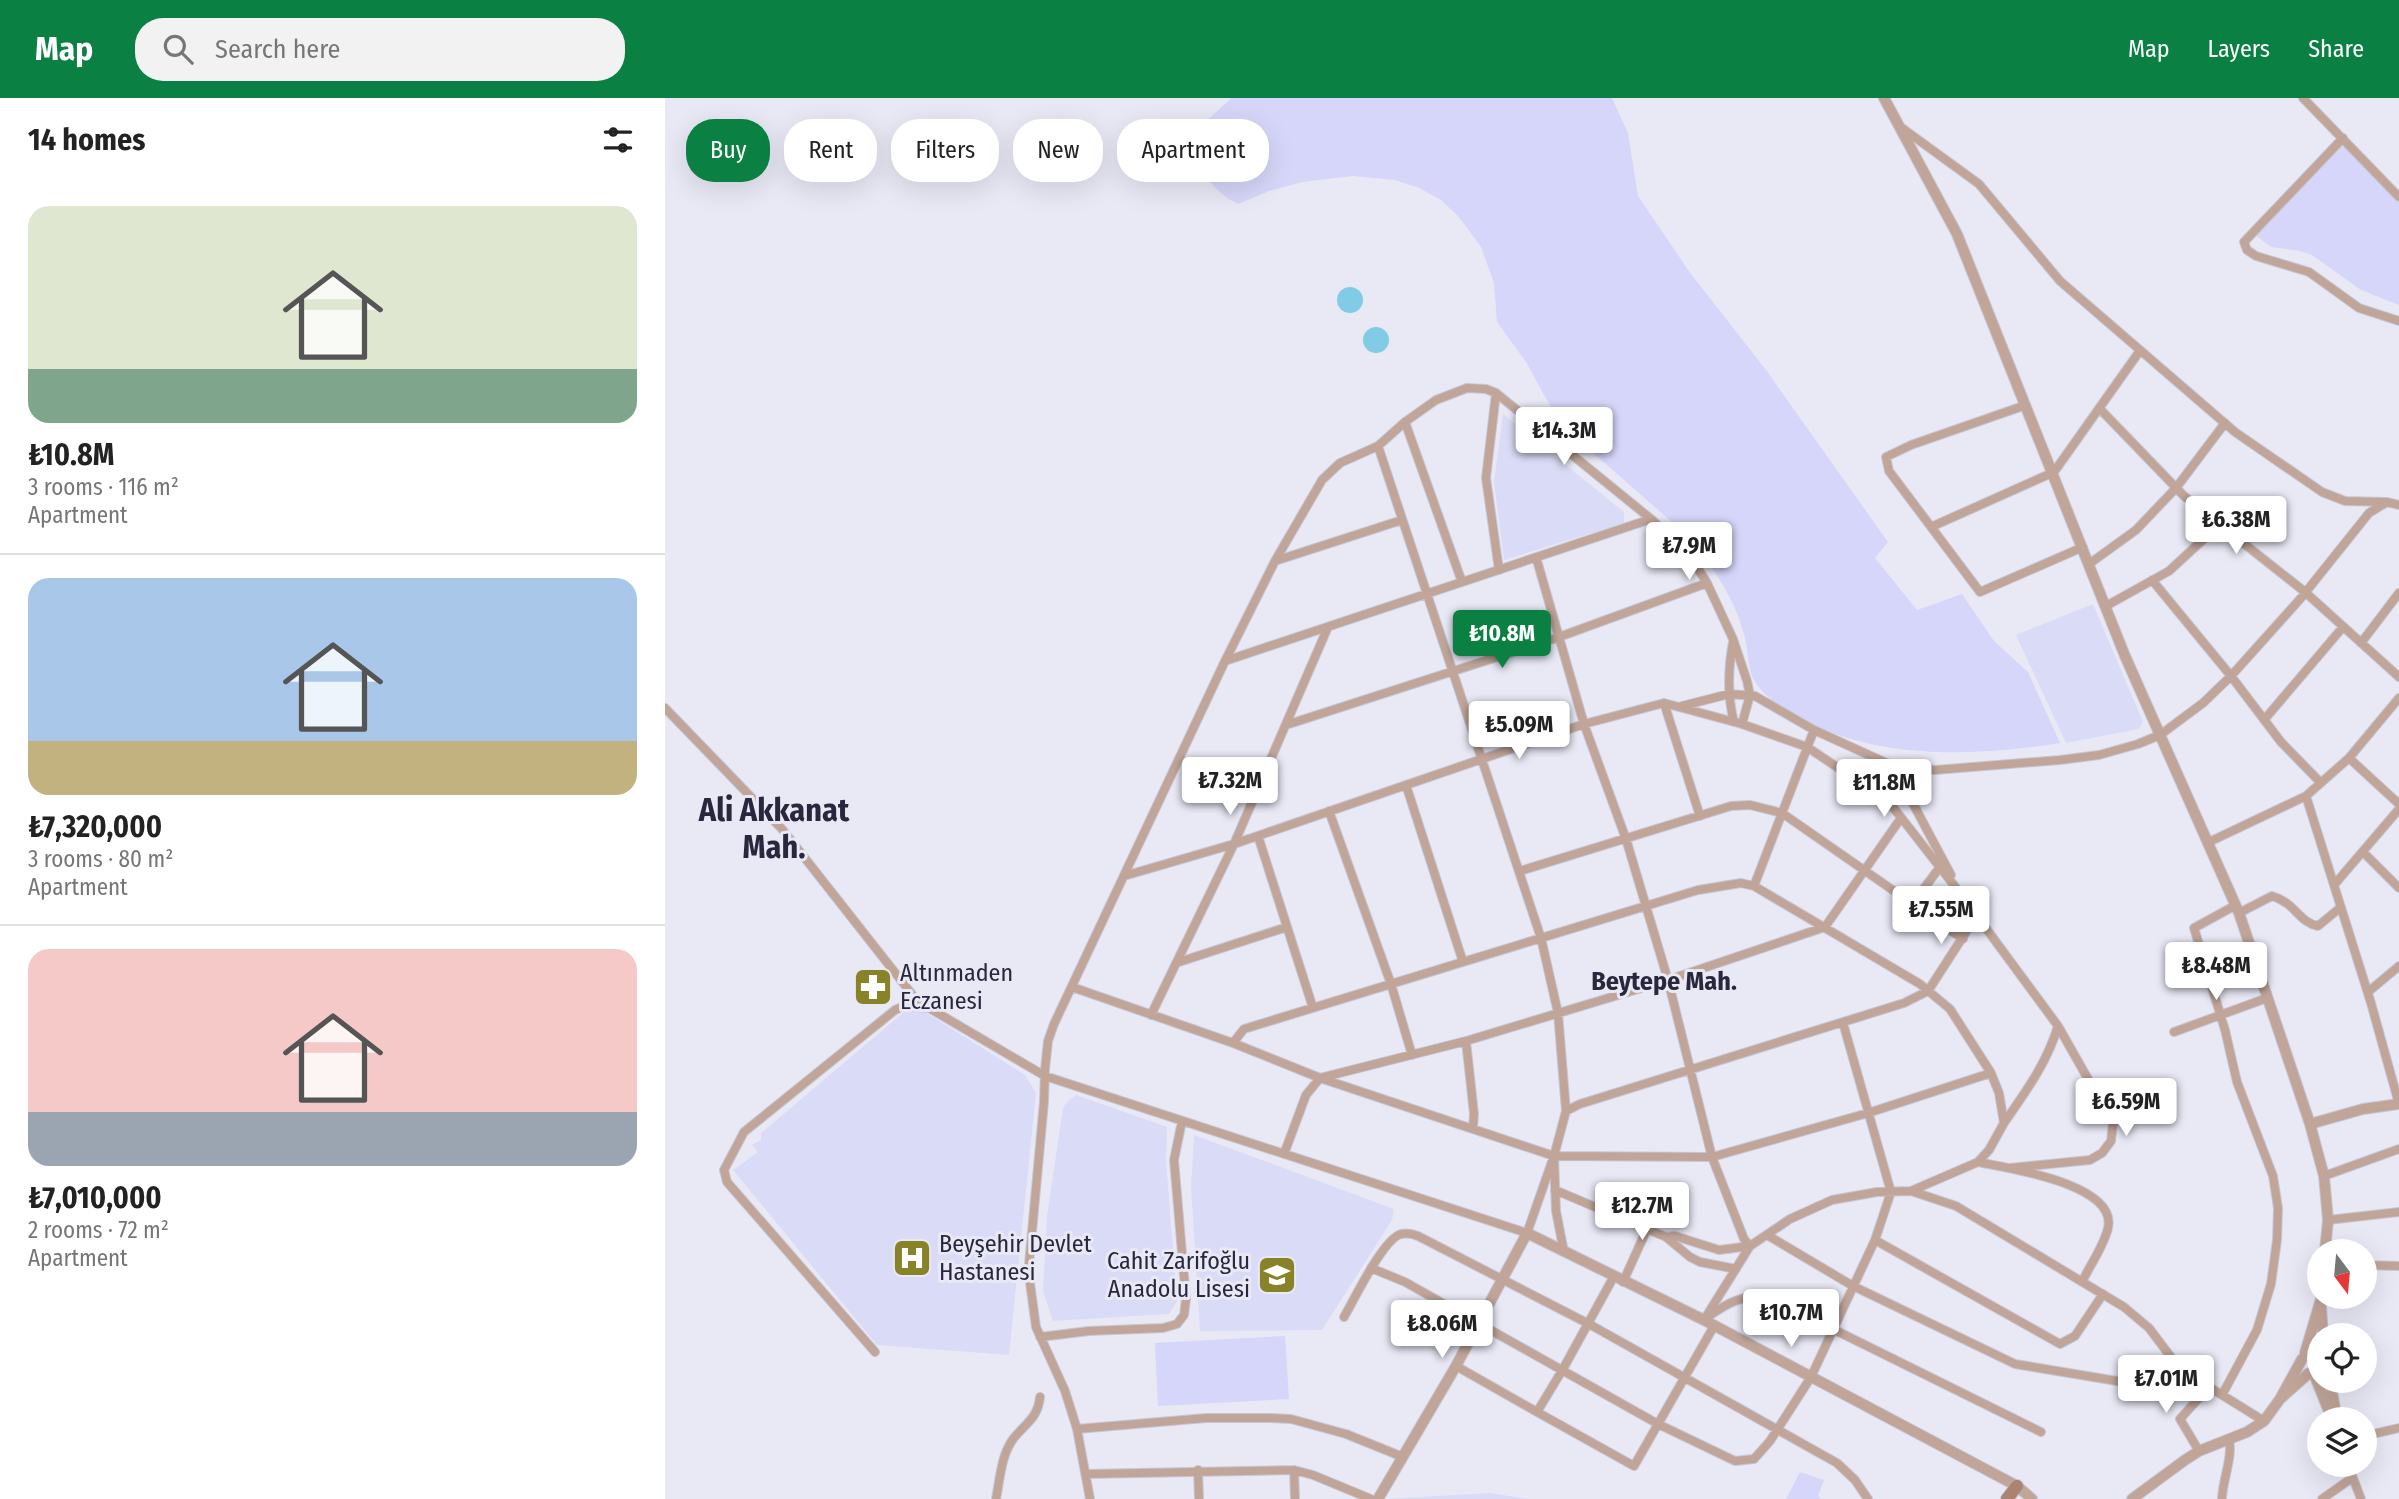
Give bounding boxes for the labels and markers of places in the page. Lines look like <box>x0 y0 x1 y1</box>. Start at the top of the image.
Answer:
pin: ₺14.3M <box>1507 408 1621 467</box>
pin: ₺6.38M <box>2179 496 2293 556</box>
pin: ₺7.9M <box>1640 522 1738 582</box>
pin: ₺10.8M <box>1445 610 1559 670</box>
pin: ₺5.09M <box>1462 702 1576 761</box>
pin: ₺7.32M <box>1173 758 1287 817</box>
pin: ₺11.8M <box>1827 760 1941 819</box>
pin: ₺7.55M <box>1884 886 1998 946</box>
pin: ₺8.48M <box>2159 942 2273 1002</box>
place label: Altınmaden Eczanesi <box>900 959 1013 1015</box>
pharmacy icon: Altınmaden Eczanesi <box>852 966 894 1008</box>
pin: ₺6.59M <box>2069 1079 2183 1138</box>
pin: ₺12.7M <box>1585 1182 1699 1242</box>
place label: Beyşehir Devlet Hastanesi <box>939 1230 1092 1286</box>
hospital icon: Beyşehir Devlet Hastanesi <box>891 1237 933 1279</box>
place label: Cahit Zarifoğlu Anadolu Lisesi <box>1107 1247 1250 1303</box>
school or university icon: Cahit Zarifoğlu Anadolu Lisesi <box>1256 1254 1298 1296</box>
pin: ₺10.7M <box>1734 1290 1848 1349</box>
pin: ₺8.06M <box>1385 1300 1499 1360</box>
pin: ₺7.01M <box>2109 1356 2223 1415</box>

